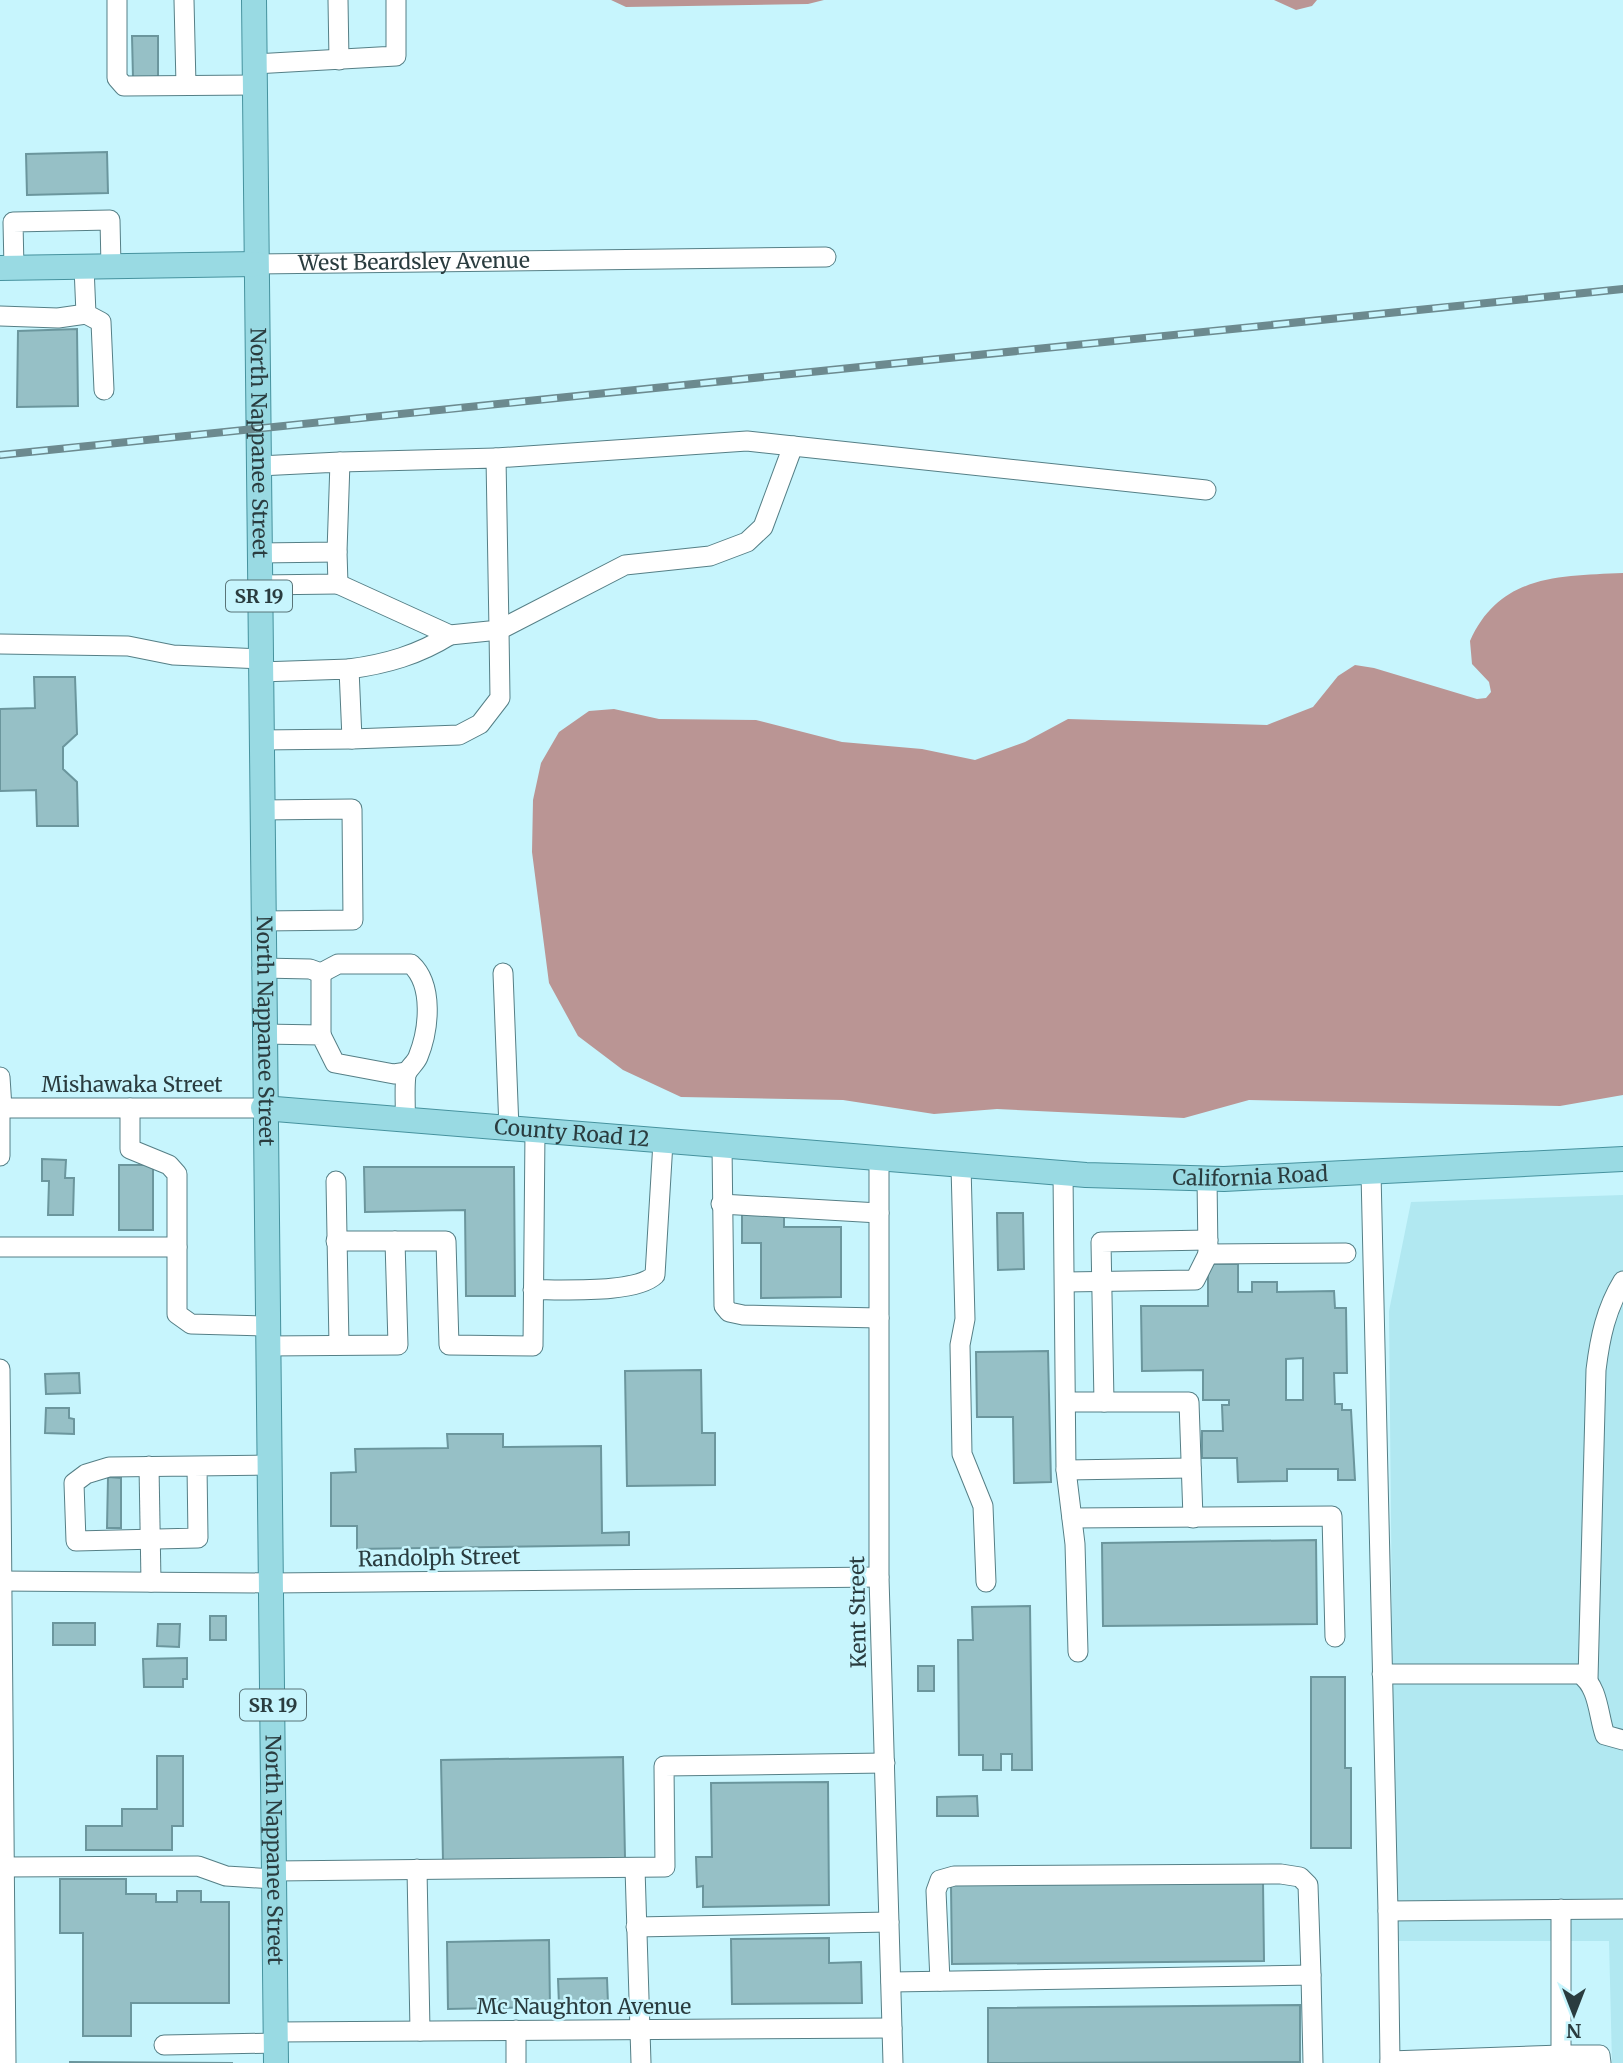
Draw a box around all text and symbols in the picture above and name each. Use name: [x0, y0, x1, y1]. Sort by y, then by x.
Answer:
street label: West Beardsley Avenue: [297, 247, 530, 276]
street label: North Nappanee Street: [244, 328, 274, 558]
road number: SR 19: [226, 580, 292, 611]
street label: North Nappanee Street: [251, 916, 280, 1146]
street label: Mishawaka Street: [41, 1071, 223, 1098]
street label: County Road 12: [493, 1113, 651, 1152]
street label: California Road: [1172, 1160, 1329, 1192]
street label: Randolph Street: [358, 1543, 520, 1572]
street label: Kent Street: [843, 1556, 872, 1668]
road number: SR 19: [240, 1690, 306, 1721]
street label: North Nappanee Street: [259, 1735, 289, 1965]
north arrow: [1539, 1979, 1609, 2049]
street label: Mc Naughton Avenue: [477, 1993, 691, 2020]
text: N: [1566, 2019, 1582, 2043]

